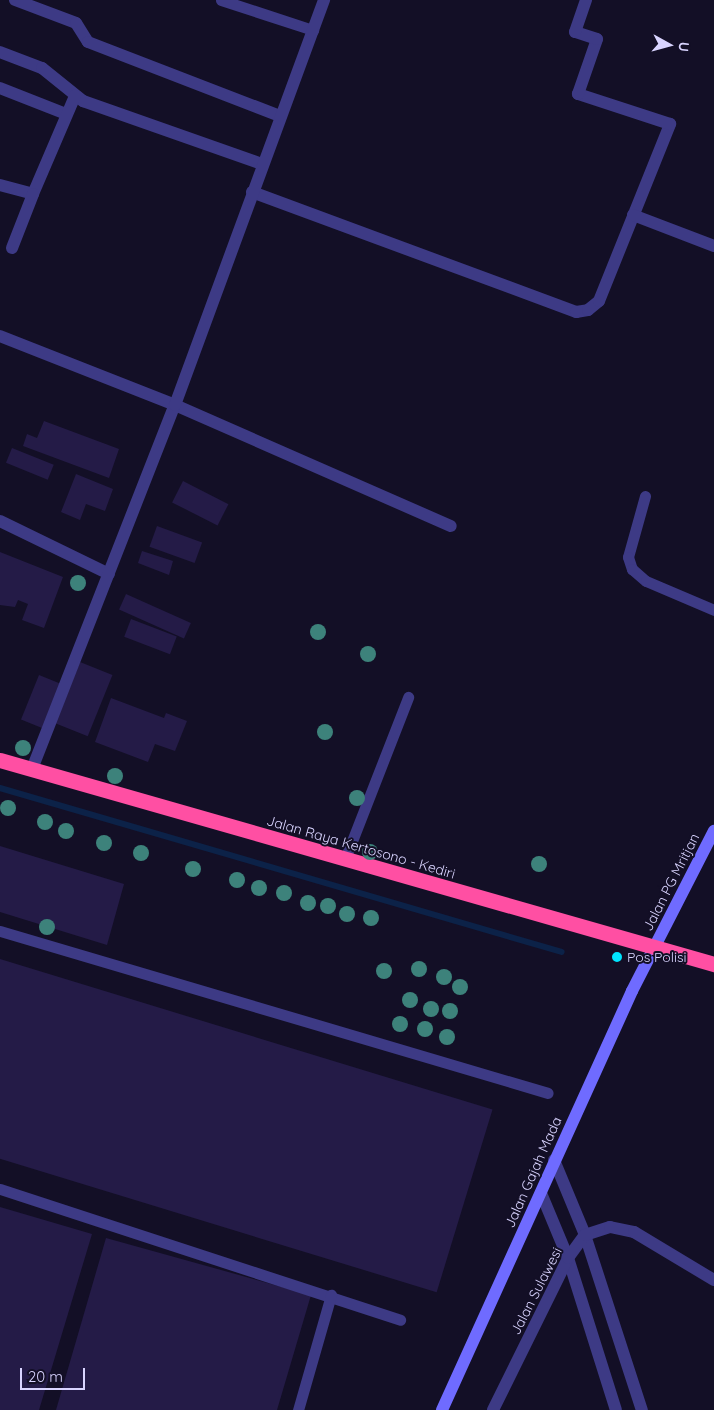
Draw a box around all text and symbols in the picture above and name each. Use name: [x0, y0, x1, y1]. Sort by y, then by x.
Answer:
north arrow: [644, 20, 694, 70]
text: U: [674, 41, 693, 53]
street label: Jalan Raya Kertosono - Kediri: [265, 812, 457, 882]
street label: Jalan PG Mritjan: [639, 830, 703, 934]
place label: Pos Polisi: [627, 949, 686, 965]
marker: Pos Polisi: [611, 951, 623, 963]
street label: Jalan Gajah Mada: [501, 1114, 565, 1230]
street label: Jalan Sulawesi: [507, 1245, 565, 1337]
scale bar: [22, 1358, 88, 1390]
text: 20 m: [28, 1367, 63, 1386]

